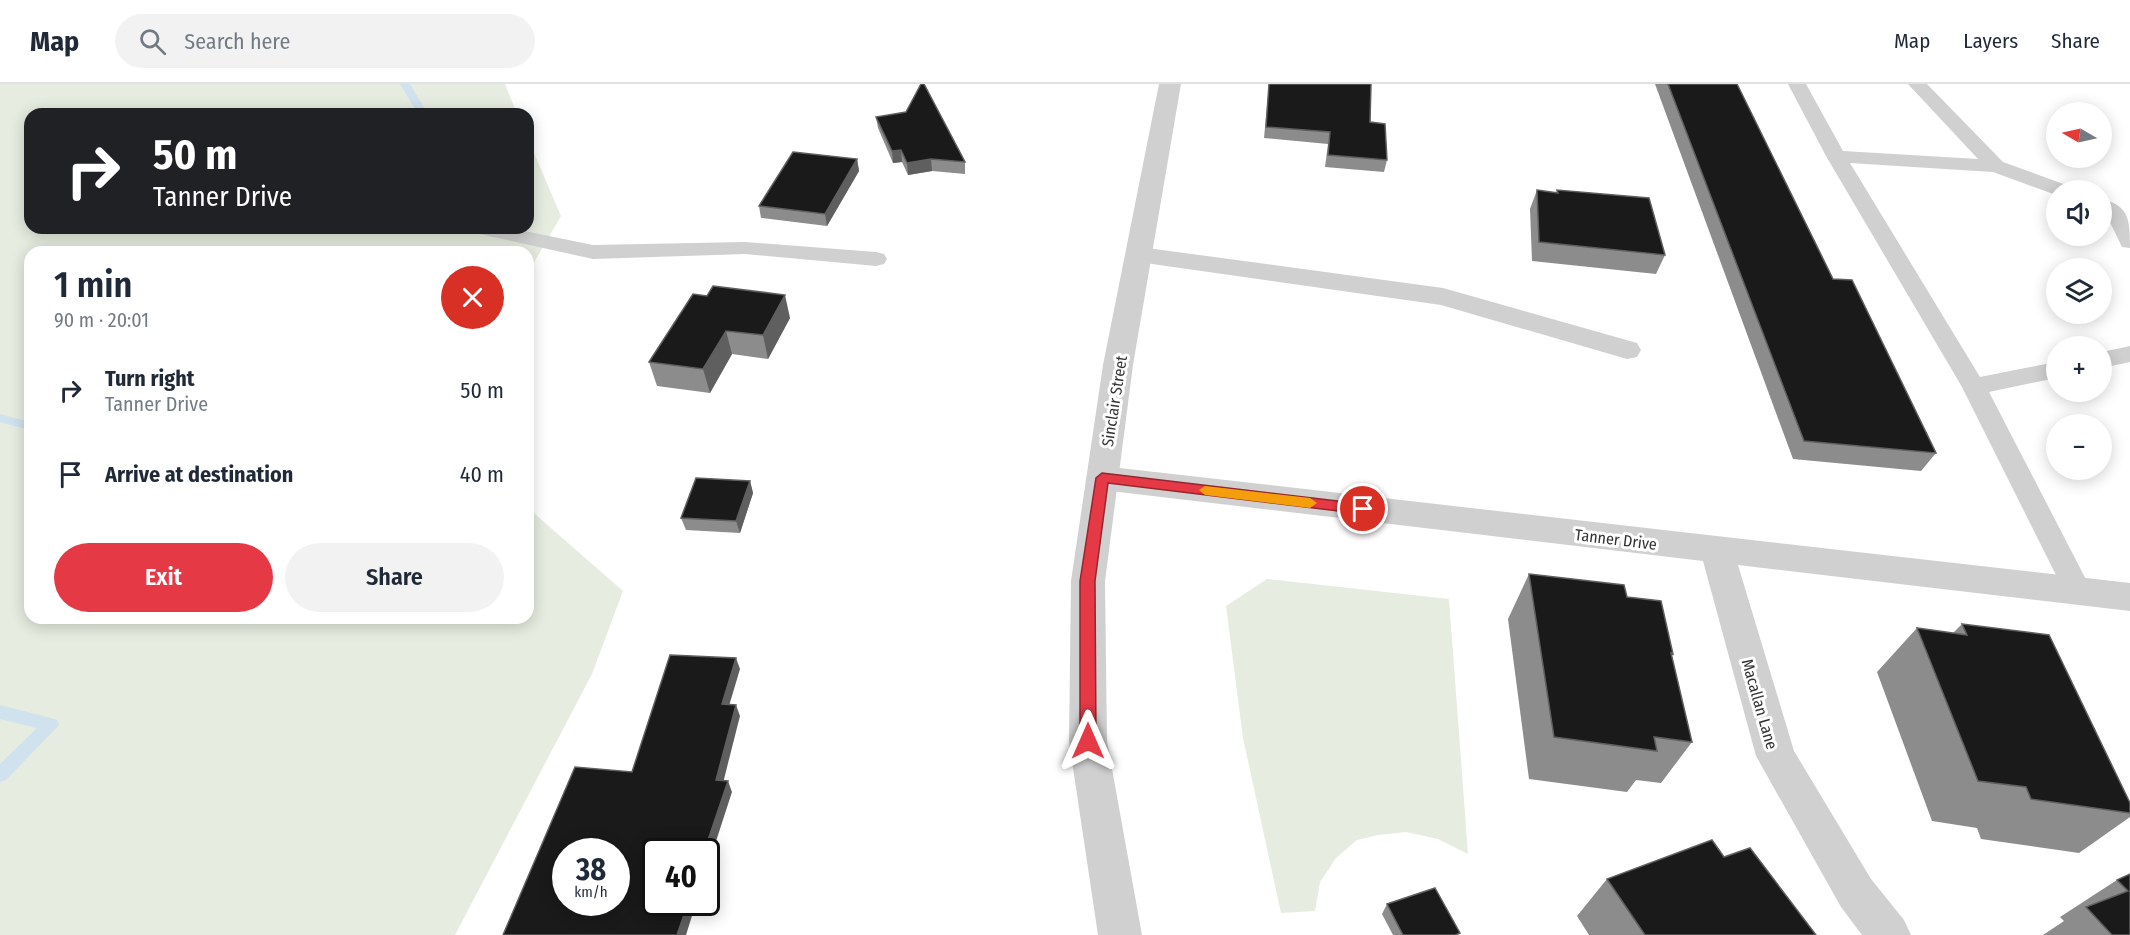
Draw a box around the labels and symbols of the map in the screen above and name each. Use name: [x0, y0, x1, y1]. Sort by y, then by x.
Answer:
north arrow: [2046, 102, 2112, 168]
street label: Sinclair Street: [1098, 353, 1131, 448]
pin: [1337, 483, 1388, 534]
street label: Tanner Drive: [1574, 525, 1658, 554]
street label: Macallan Lane: [1738, 657, 1782, 752]
position arrow: [1056, 709, 1120, 773]
speed limit sign: 40: [642, 838, 720, 916]

